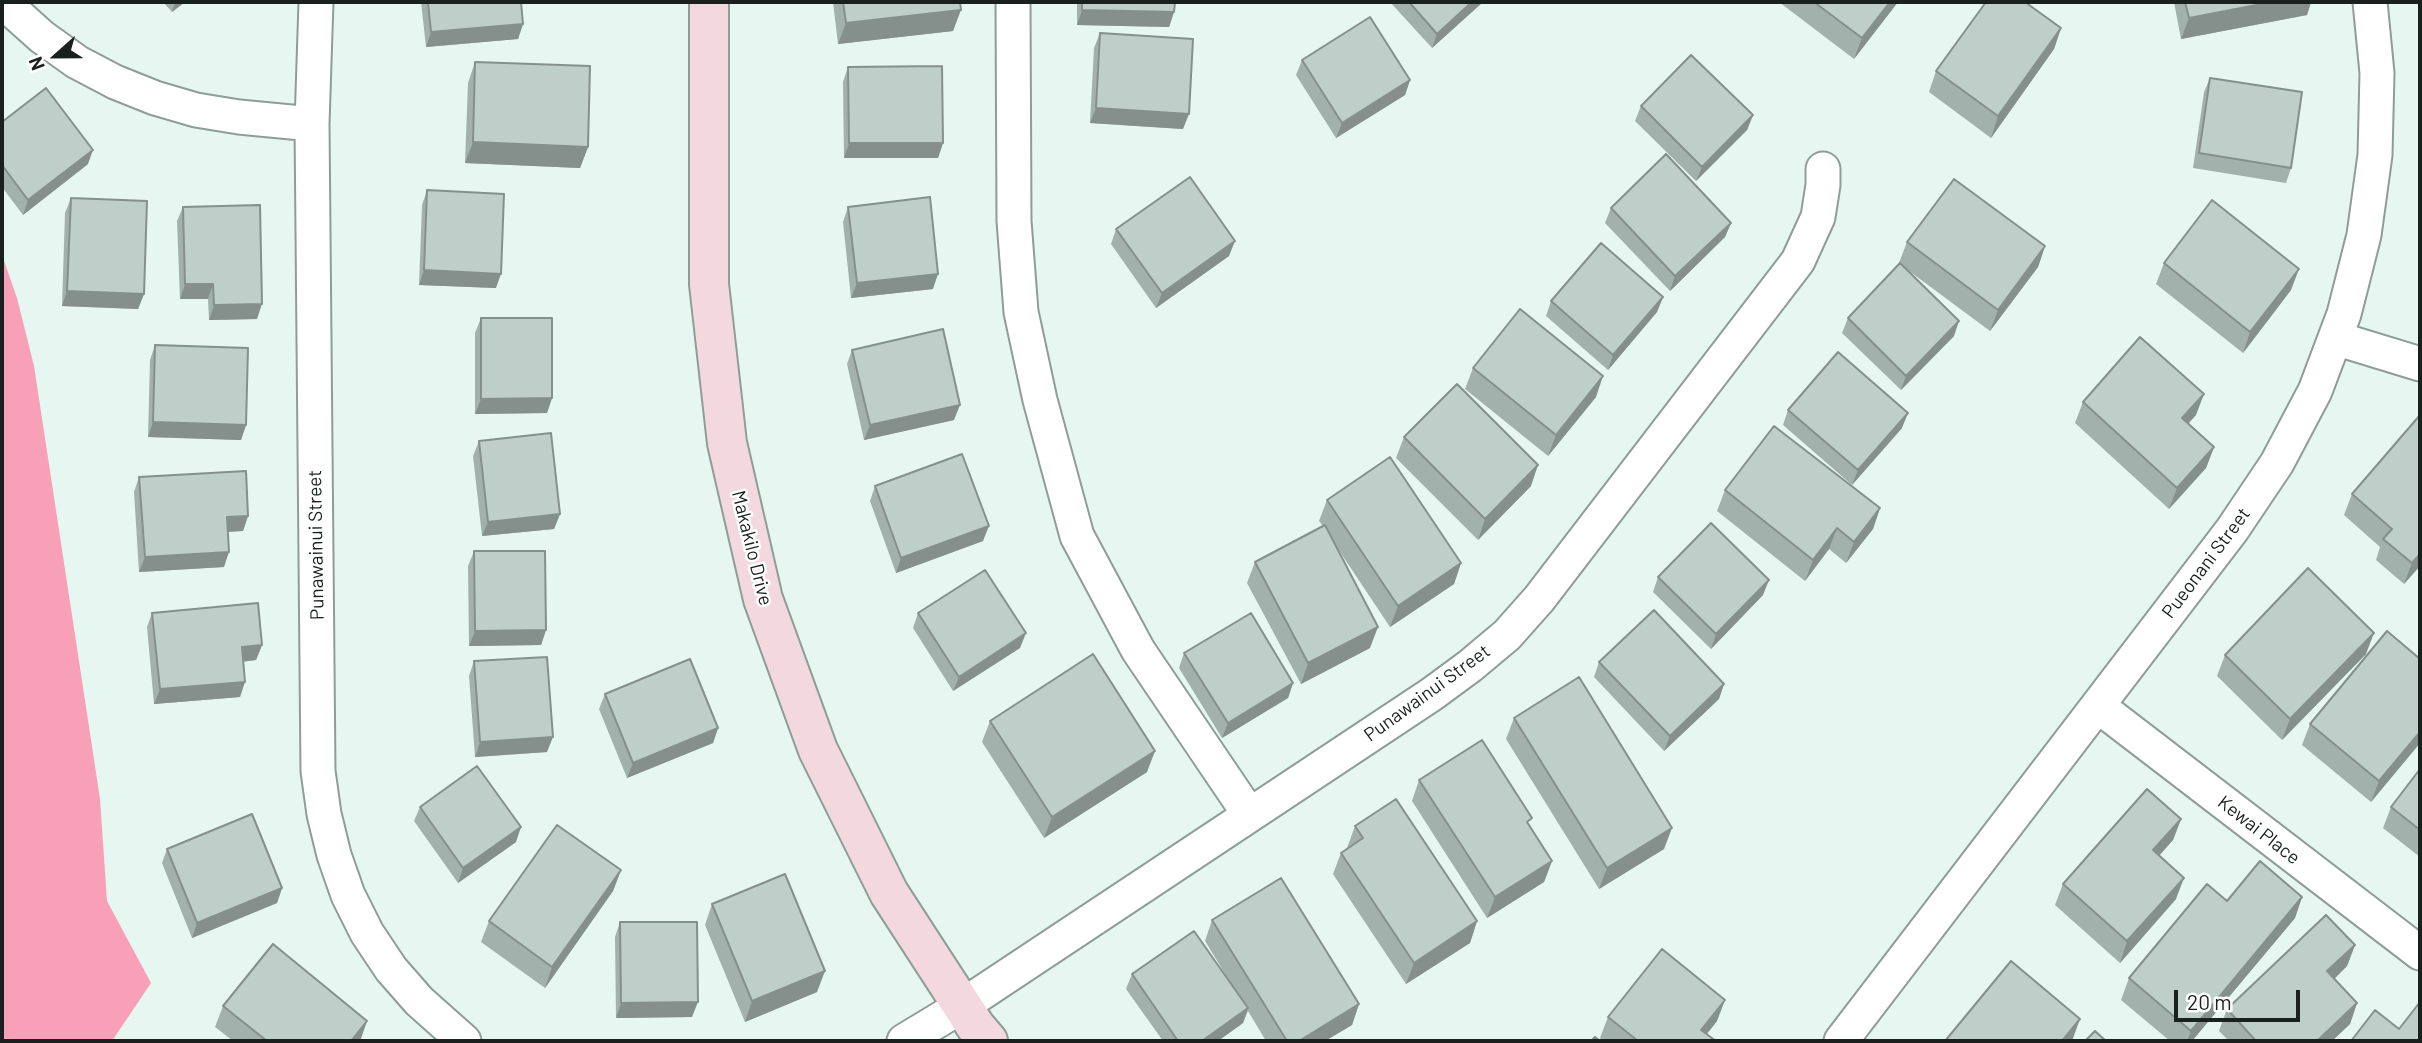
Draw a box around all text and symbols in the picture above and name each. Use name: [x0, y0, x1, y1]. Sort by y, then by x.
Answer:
north arrow: [21, 21, 91, 91]
text: N: [23, 54, 49, 74]
street label: Punawainui Street: [303, 470, 329, 620]
street label: Makakilo Drive: [727, 488, 777, 608]
street label: Pueonani Street: [2157, 503, 2255, 623]
street label: Punawainui Street: [1360, 640, 1494, 746]
street label: Kewai Place: [2213, 791, 2305, 869]
scale bar: [2177, 976, 2303, 1020]
text: 20 m: [2187, 989, 2232, 1014]

